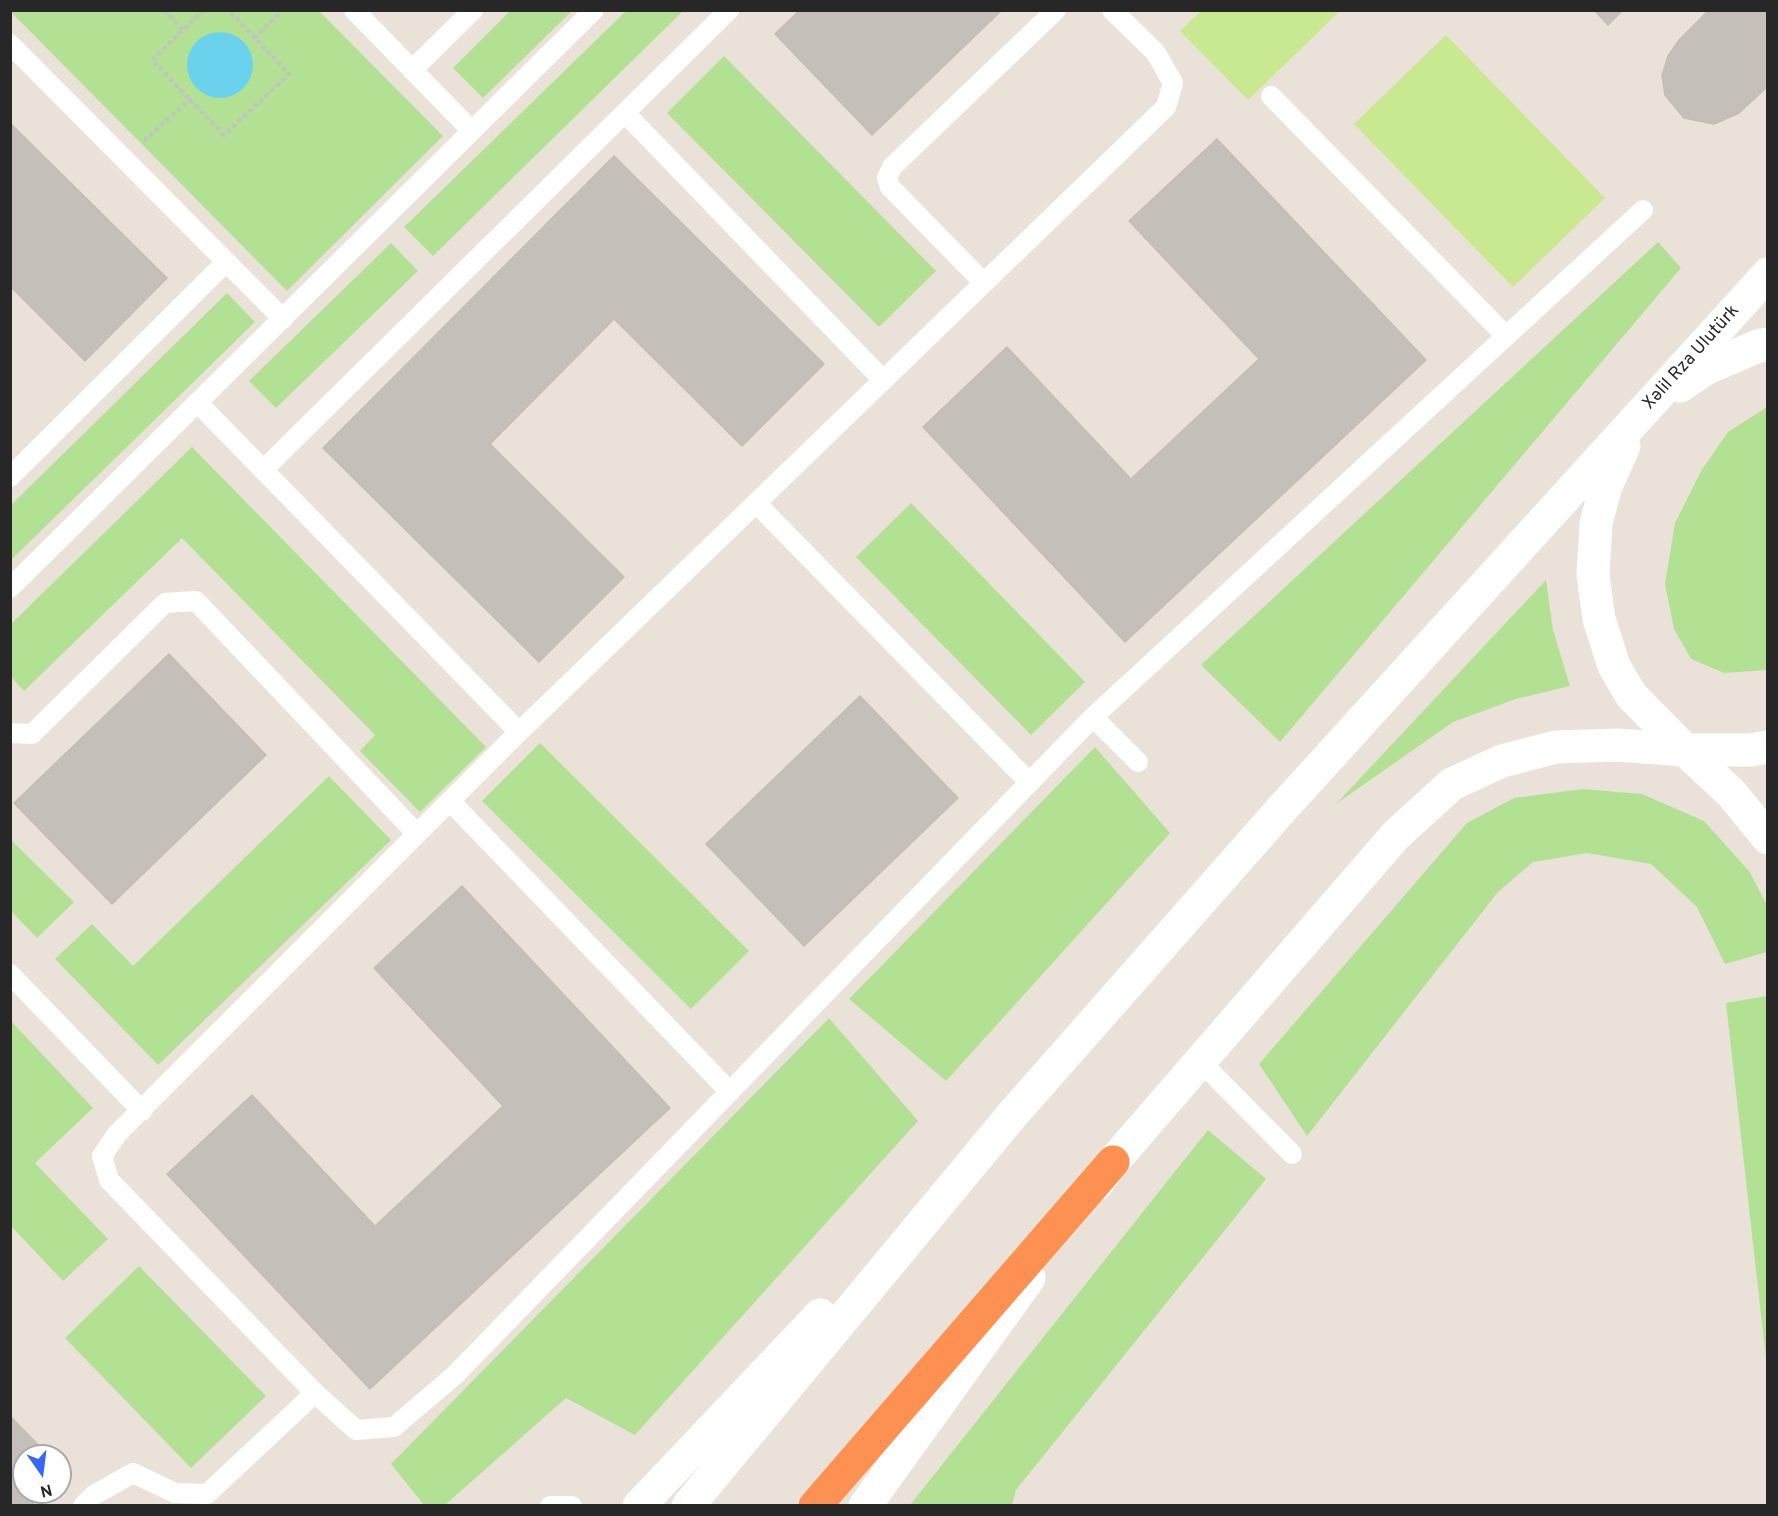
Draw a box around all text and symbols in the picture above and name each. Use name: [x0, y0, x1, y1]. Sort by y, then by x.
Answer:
street label: Xəlil Rza Ulutürk: [1639, 301, 1745, 415]
north arrow: [12, 1444, 72, 1504]
text: N: [38, 1478, 54, 1501]

